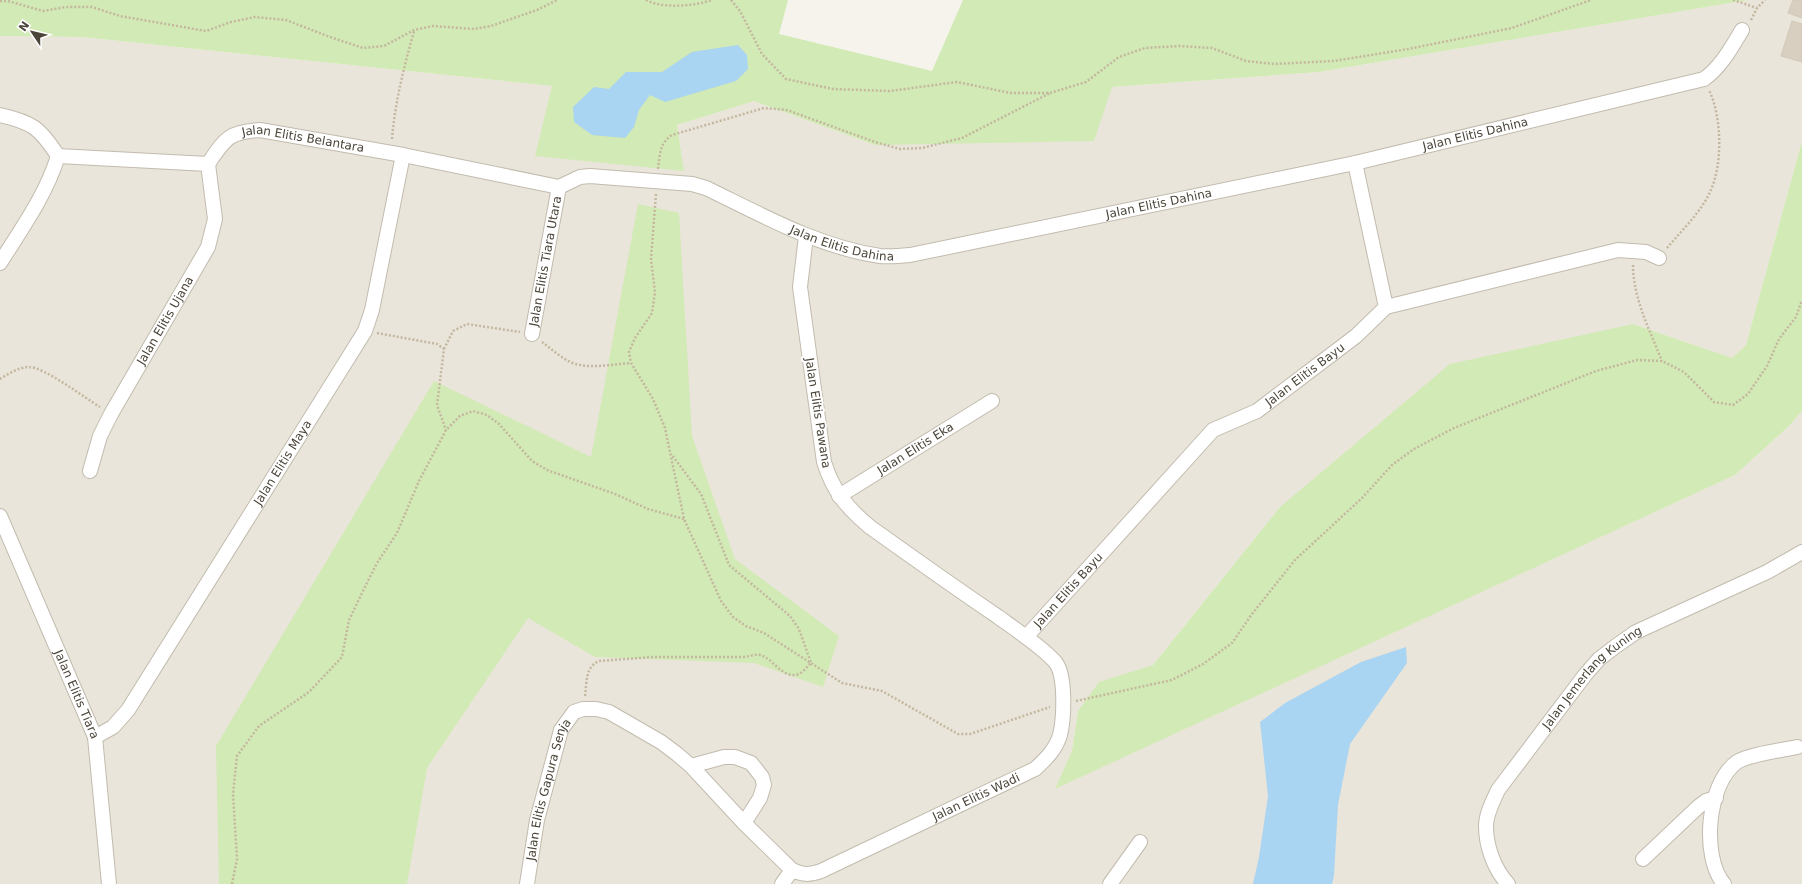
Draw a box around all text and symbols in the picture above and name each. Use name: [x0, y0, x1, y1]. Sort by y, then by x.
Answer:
north arrow: [12, 12, 52, 52]
text: N: [16, 19, 32, 34]
street label: Jalan Elitis Dahina: [1420, 115, 1529, 154]
street label: Jalan Elitis Belantara: [239, 123, 365, 155]
street label: Jalan Elitis Dahina: [1104, 186, 1213, 222]
street label: Jalan Elitis Tiara Utara: [526, 195, 564, 329]
street label: Jalan Elitis Dahina: [787, 222, 894, 263]
street label: Jalan Elitis Ujana: [134, 274, 196, 368]
street label: Jalan Elitis Bayu: [1262, 340, 1347, 410]
street label: Jalan Elitis Pawana: [802, 356, 834, 469]
street label: Jalan Elitis Maya: [250, 418, 315, 509]
street label: Jalan Elitis Eka: [874, 420, 956, 478]
street label: Jalan Elitis Bayu: [1030, 550, 1106, 631]
street label: Jalan Jemerlang Kuning: [1539, 623, 1644, 733]
street label: Jalan Elitis Tiara: [51, 647, 102, 741]
street label: Jalan Elitis Gapura Senja: [524, 716, 574, 863]
street label: Jalan Elitis Wadi: [929, 770, 1022, 824]

